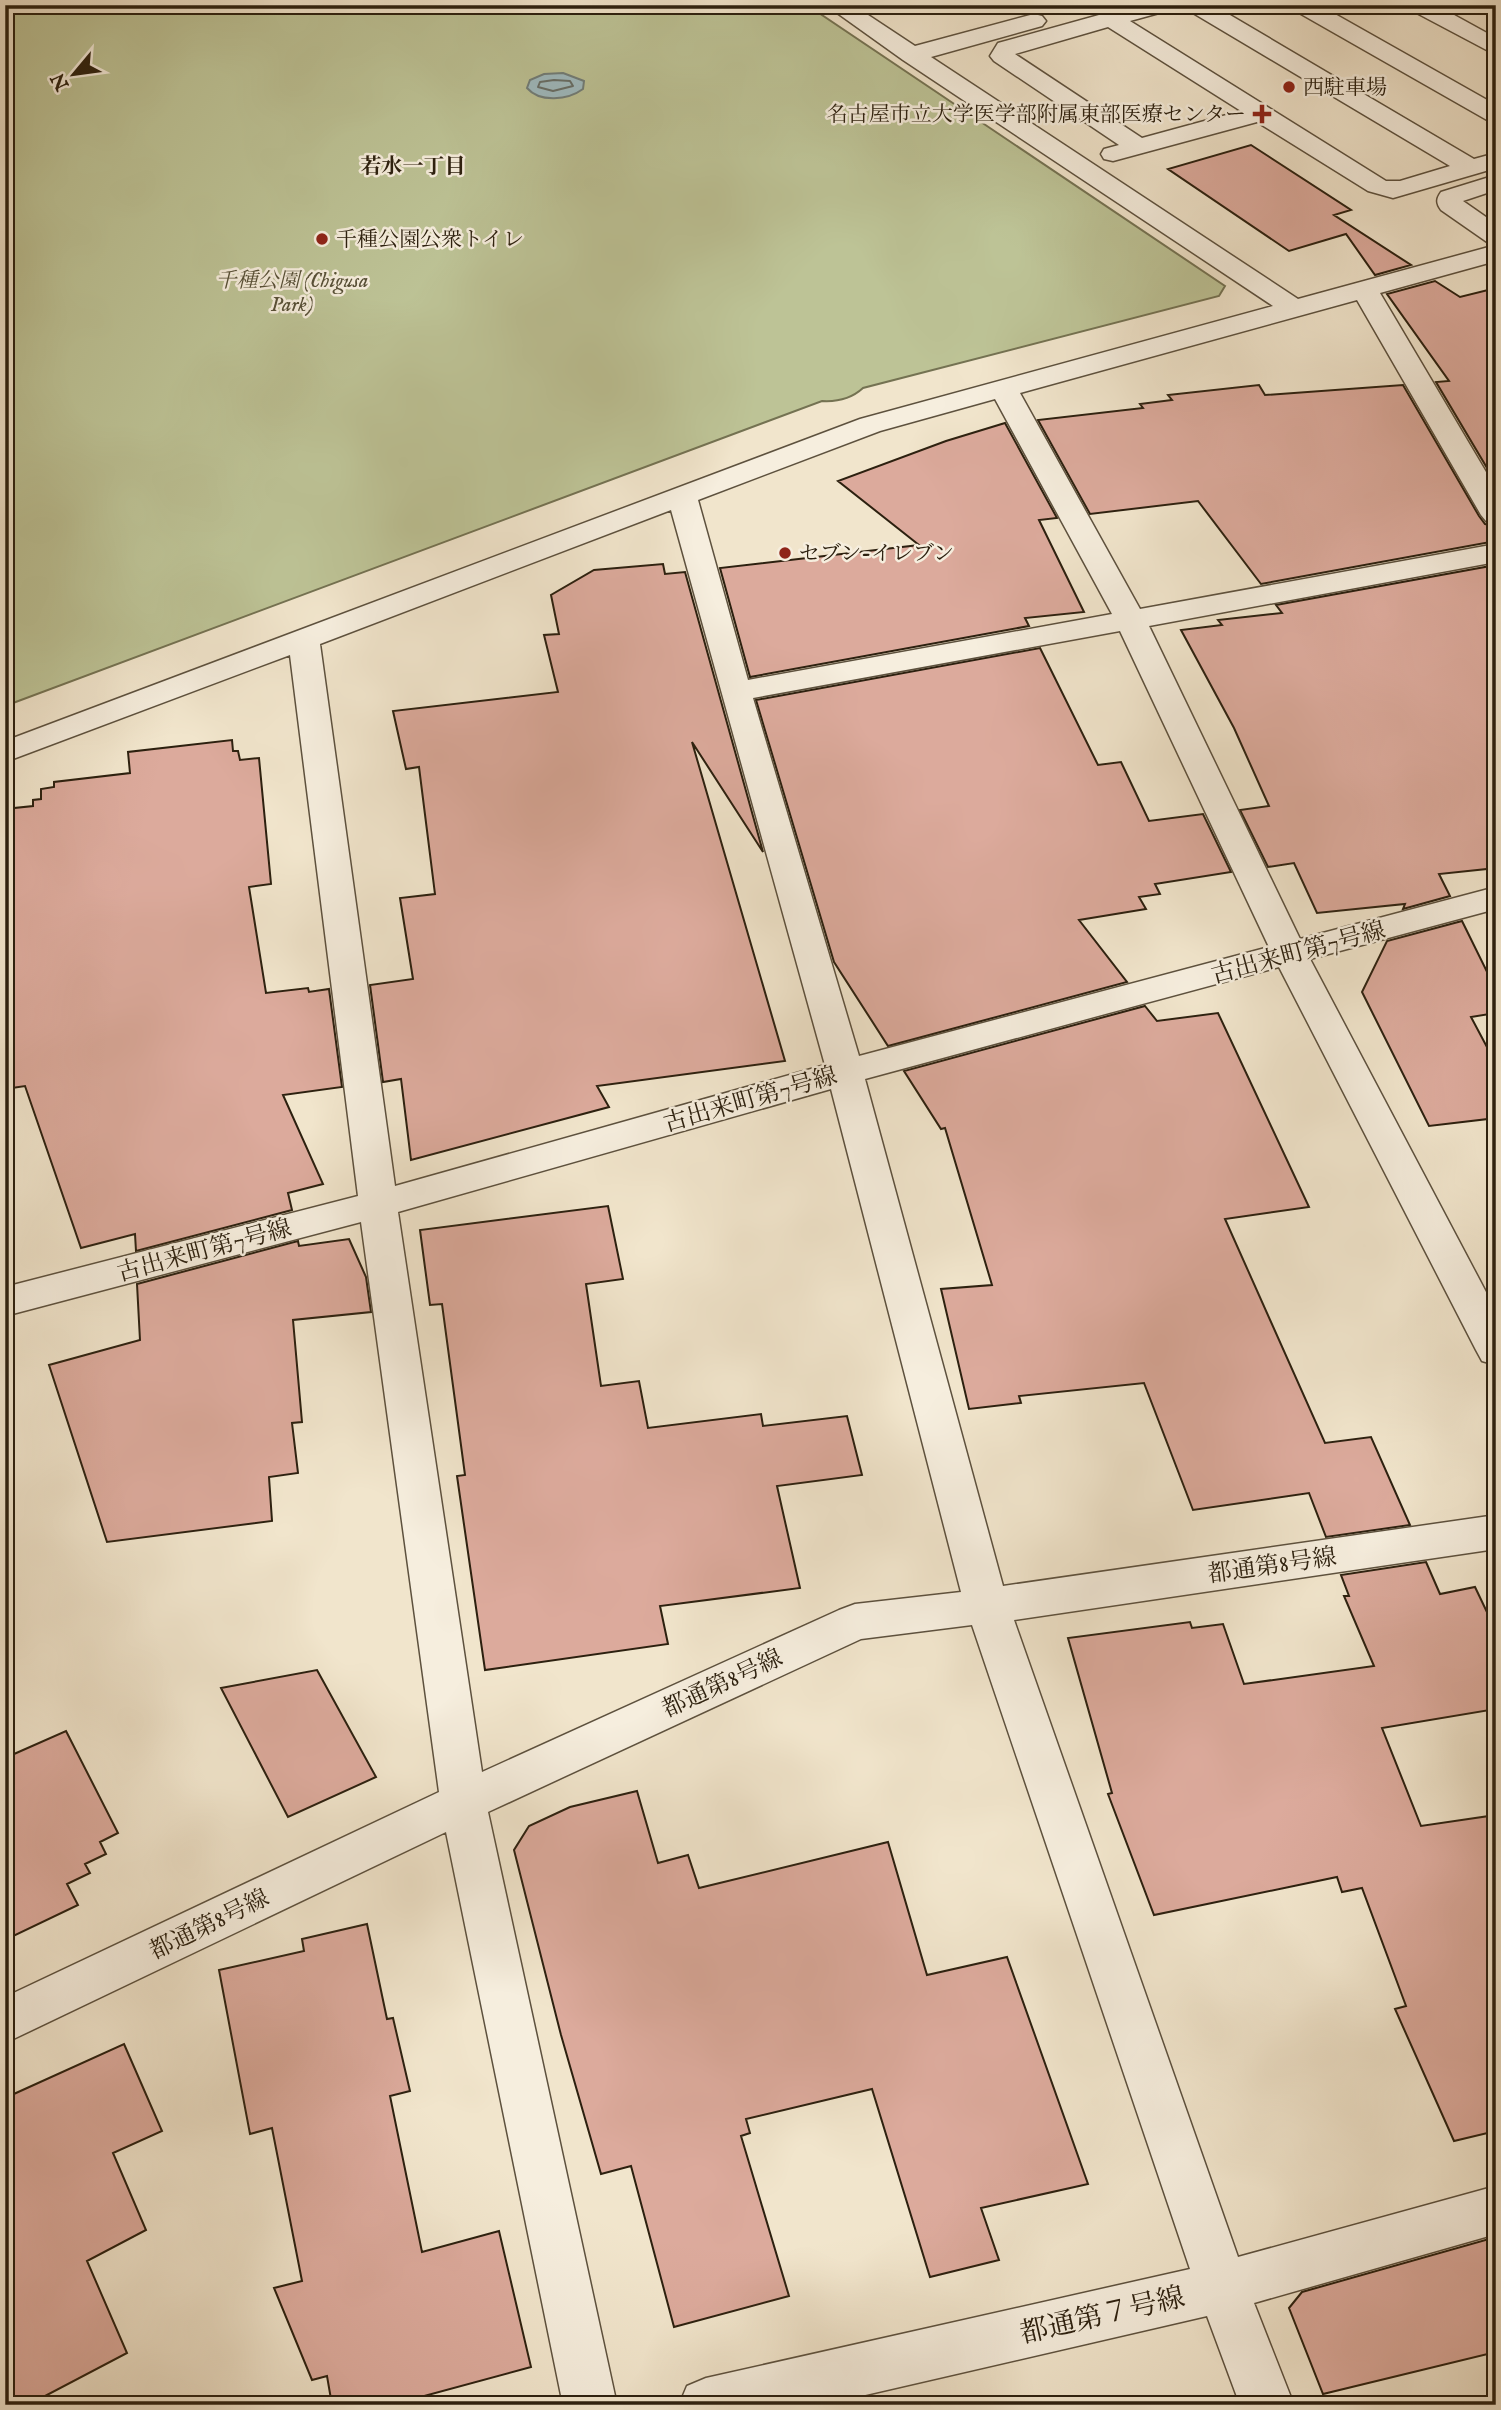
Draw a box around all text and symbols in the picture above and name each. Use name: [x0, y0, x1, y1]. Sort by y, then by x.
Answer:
north arrow: [38, 38, 108, 108]
text: N: [46, 68, 76, 95]
place label: 西駐車場: [1303, 75, 1387, 102]
marker: 西駐車場: [1281, 79, 1297, 95]
place label: 名古屋市立大学医学部附属東部医療センター: [827, 102, 1246, 129]
marker: 名古屋市立大学医学部附属東部医療センター: [1252, 104, 1272, 124]
district label: 若水一丁目: [361, 154, 466, 181]
place label: 千種公園公衆トイレ: [336, 227, 524, 254]
marker: 千種公園公衆トイレ: [314, 231, 330, 247]
park label: 千種公園 (Chigusa Park): [216, 268, 368, 319]
place label: セブン-イレブン: [799, 541, 954, 568]
marker: セブン-イレブン: [777, 545, 793, 561]
street label: 古出来町第7号線: [1208, 915, 1389, 992]
street label: 古出来町第7号線: [660, 1061, 841, 1140]
street label: 古出来町第7号線: [114, 1213, 295, 1290]
street label: 都通第8号線: [1206, 1542, 1338, 1591]
street label: 都通第8号線: [657, 1643, 788, 1726]
street label: 都通第8号線: [145, 1883, 275, 1968]
street label: 都通第７号線: [1017, 2280, 1188, 2352]

